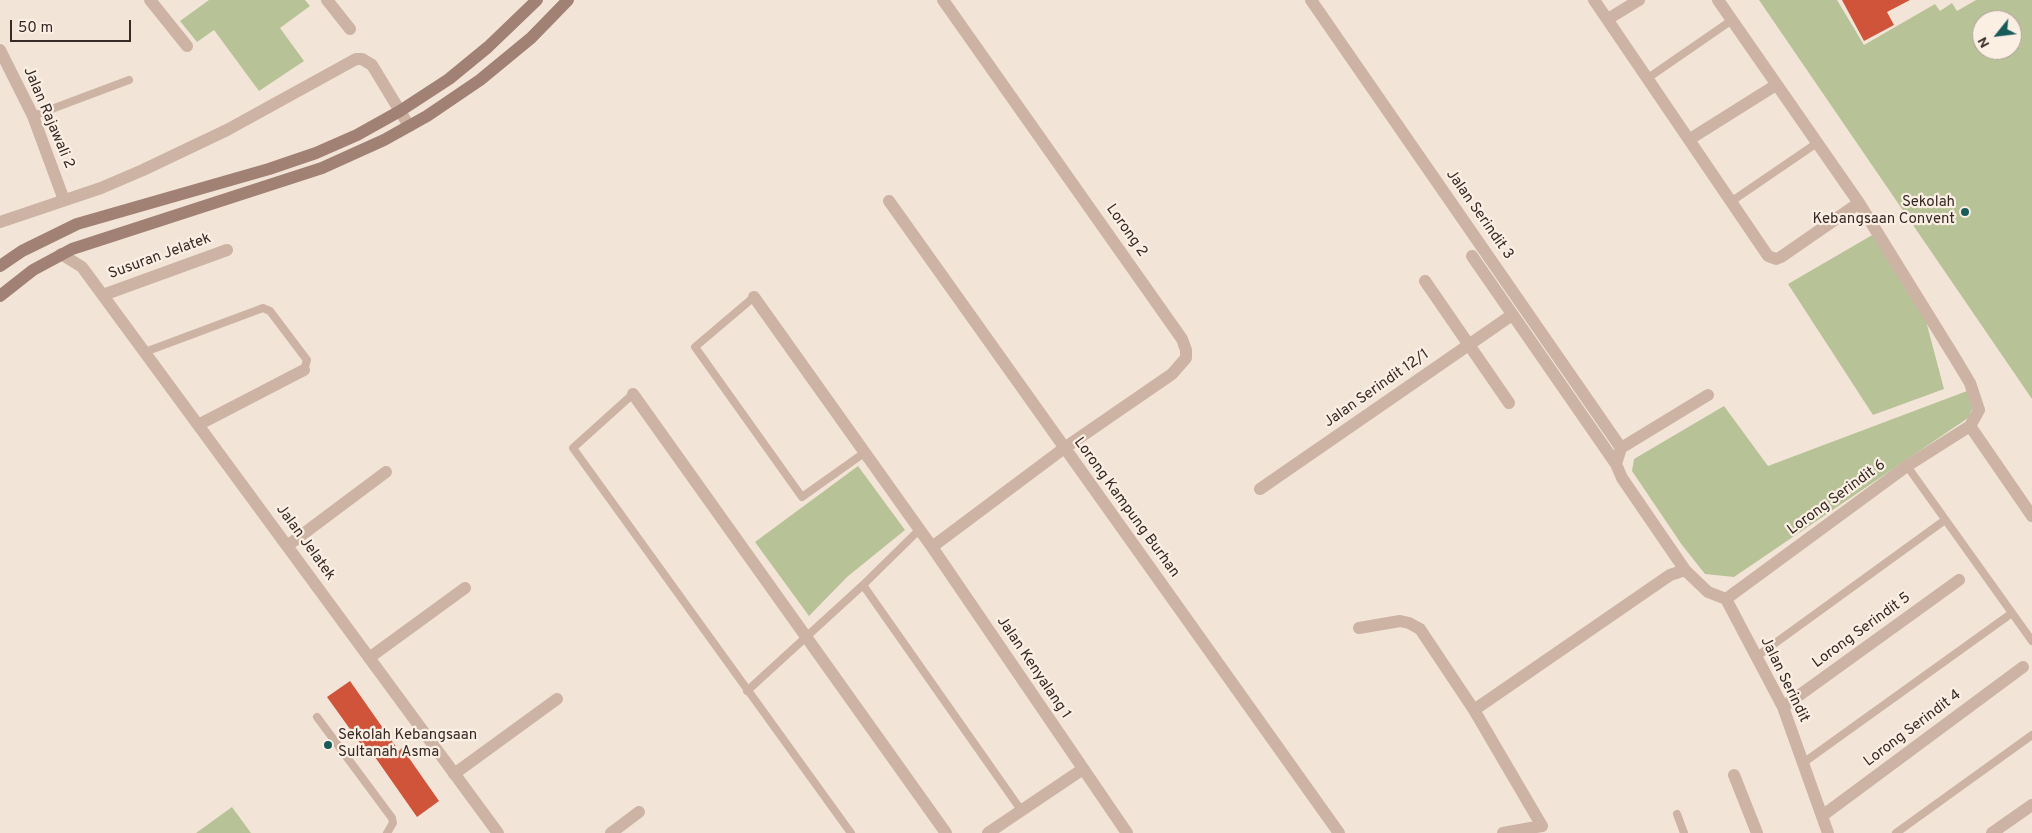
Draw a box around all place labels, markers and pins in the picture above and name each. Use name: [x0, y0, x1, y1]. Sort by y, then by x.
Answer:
place label: Sekolah Kebangsaan Convent: [1812, 194, 1955, 229]
marker: Sekolah Kebangsaan Convent: [1959, 206, 1971, 218]
place label: Sekolah Kebangsaan Sultanah Asma: [338, 727, 477, 762]
marker: Sekolah Kebangsaan Sultanah Asma: [322, 739, 334, 751]

